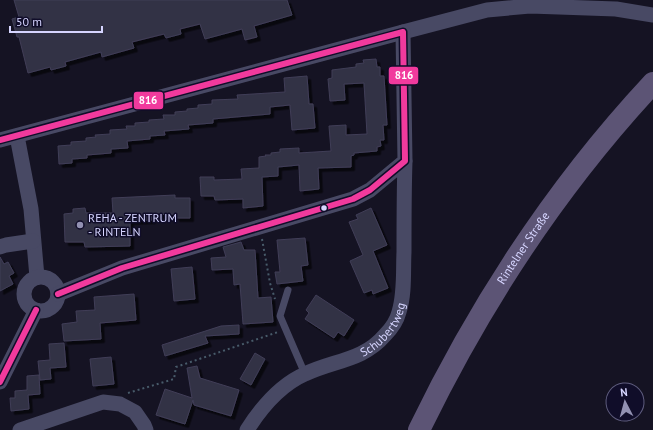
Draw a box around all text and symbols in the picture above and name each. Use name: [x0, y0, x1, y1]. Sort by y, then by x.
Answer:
scale bar: [10, 8, 102, 34]
text: 50 m: [16, 14, 42, 29]
line badge: 816: [388, 66, 419, 85]
text: 816: [395, 68, 413, 82]
line badge: 816: [133, 91, 164, 110]
text: 816: [139, 93, 157, 107]
unlabelled marker: [319, 203, 329, 213]
street label: Rintelner Straße: [493, 208, 553, 287]
place label: REHA - ZENTRUM - RINTELN: [88, 210, 177, 239]
marker: REHA - ZENTRUM - RINTELN: [75, 220, 85, 230]
street label: Schubertweg: [357, 301, 408, 360]
north arrow: [605, 382, 645, 422]
text: N: [620, 385, 628, 399]

